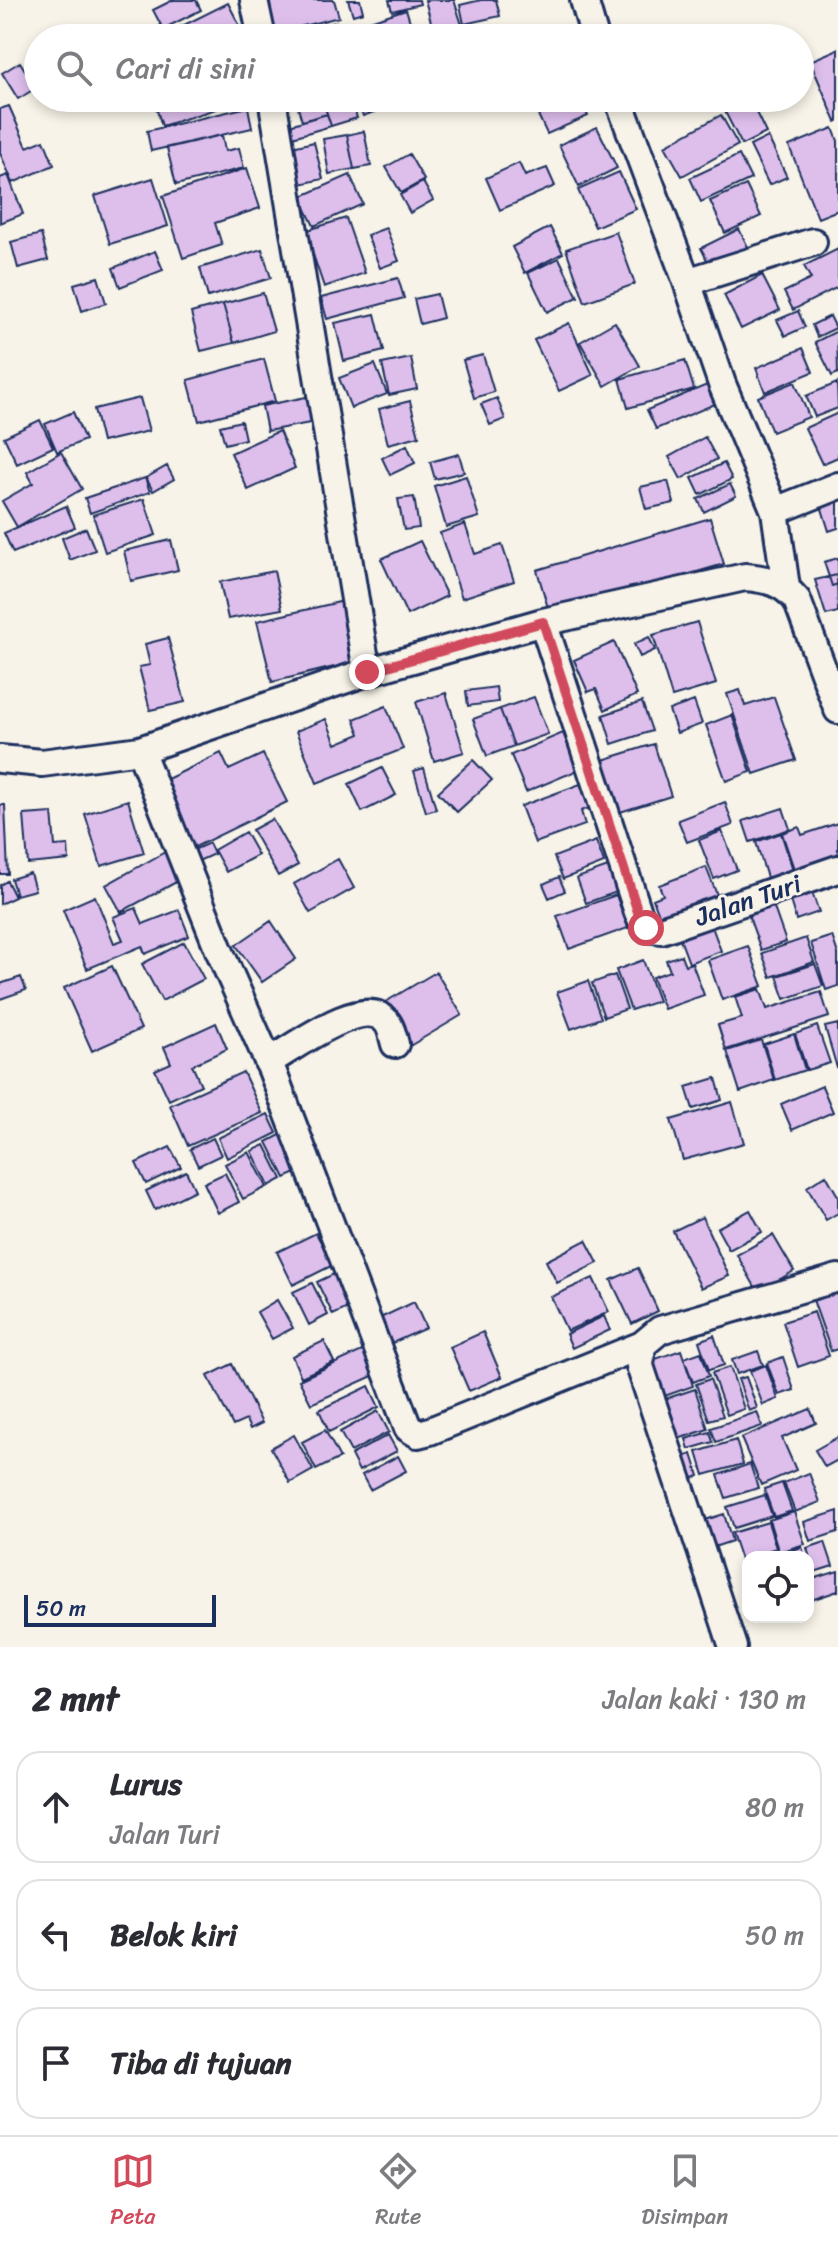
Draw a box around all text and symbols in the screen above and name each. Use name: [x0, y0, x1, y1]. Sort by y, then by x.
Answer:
search box: [24, 24, 814, 112]
text: Cari di sini: [116, 41, 255, 95]
icon: search: [52, 46, 96, 90]
route end: [349, 654, 385, 690]
street label: Jalan Turi: [688, 860, 808, 940]
route start: [628, 910, 664, 946]
map controls: [742, 1551, 814, 1623]
button: locate: [742, 1551, 814, 1623]
text: 50 m: [36, 1589, 86, 1628]
scale bar: [24, 1591, 216, 1627]
text: 2 mnt: [32, 1669, 119, 1729]
text: Jalan kaki · 130 m: [603, 1676, 806, 1722]
text: Lurus: [110, 1757, 182, 1811]
text: 80 m: [745, 1784, 804, 1830]
icon: ahead: [34, 1785, 78, 1829]
text: Jalan Turi: [110, 1811, 220, 1857]
text: Belok kiri: [110, 1908, 237, 1962]
text: 50 m: [745, 1912, 804, 1958]
icon: left: [34, 1913, 78, 1957]
text: Tiba di tujuan: [110, 2036, 291, 2090]
icon: arrive: [34, 2041, 78, 2085]
tab: Peta: [110, 2149, 155, 2236]
tab: Rute: [375, 2149, 421, 2236]
tab: Disimpan: [641, 2149, 728, 2236]

